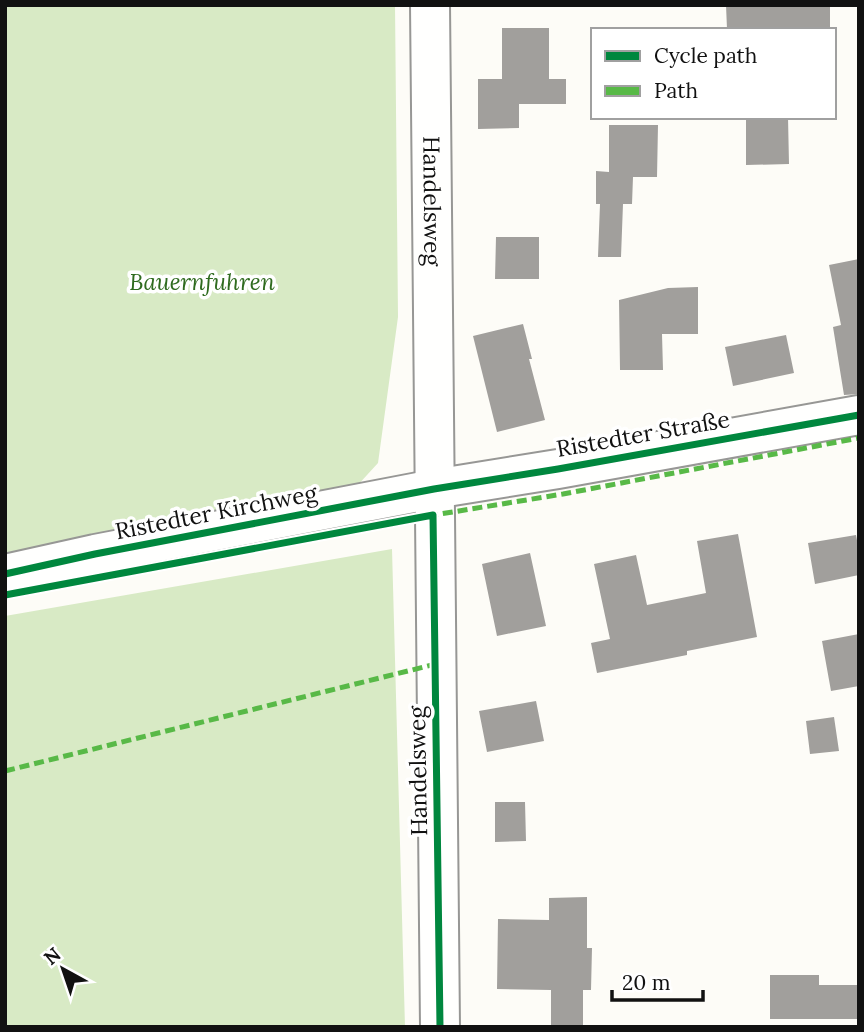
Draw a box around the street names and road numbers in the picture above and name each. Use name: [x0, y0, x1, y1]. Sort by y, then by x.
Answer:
street label: Handelsweg: [417, 136, 448, 267]
street label: Ristedter Straße: [554, 404, 732, 463]
street label: Ristedter Kirchweg: [113, 477, 321, 545]
street label: Handelsweg: [402, 704, 433, 836]

